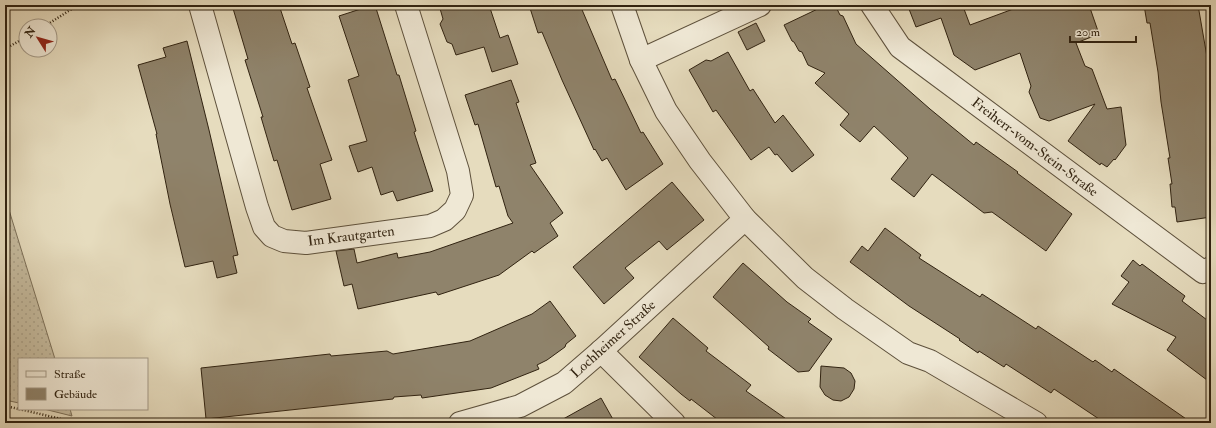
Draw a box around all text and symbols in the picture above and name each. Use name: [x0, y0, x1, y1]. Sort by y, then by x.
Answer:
north arrow: [18, 18, 58, 58]
scale bar: [1070, 18, 1136, 44]
text: N: [22, 24, 39, 41]
text: 20 m: [1076, 25, 1101, 40]
street label: Freiherr-vom-Stein-Straße: [968, 94, 1102, 200]
street label: Im Krautgarten: [307, 222, 395, 250]
street label: Lochheimer Straße: [567, 296, 659, 382]
legend: [18, 358, 148, 410]
text: Straße: [54, 367, 85, 382]
text: Gebäude: [54, 387, 97, 402]

